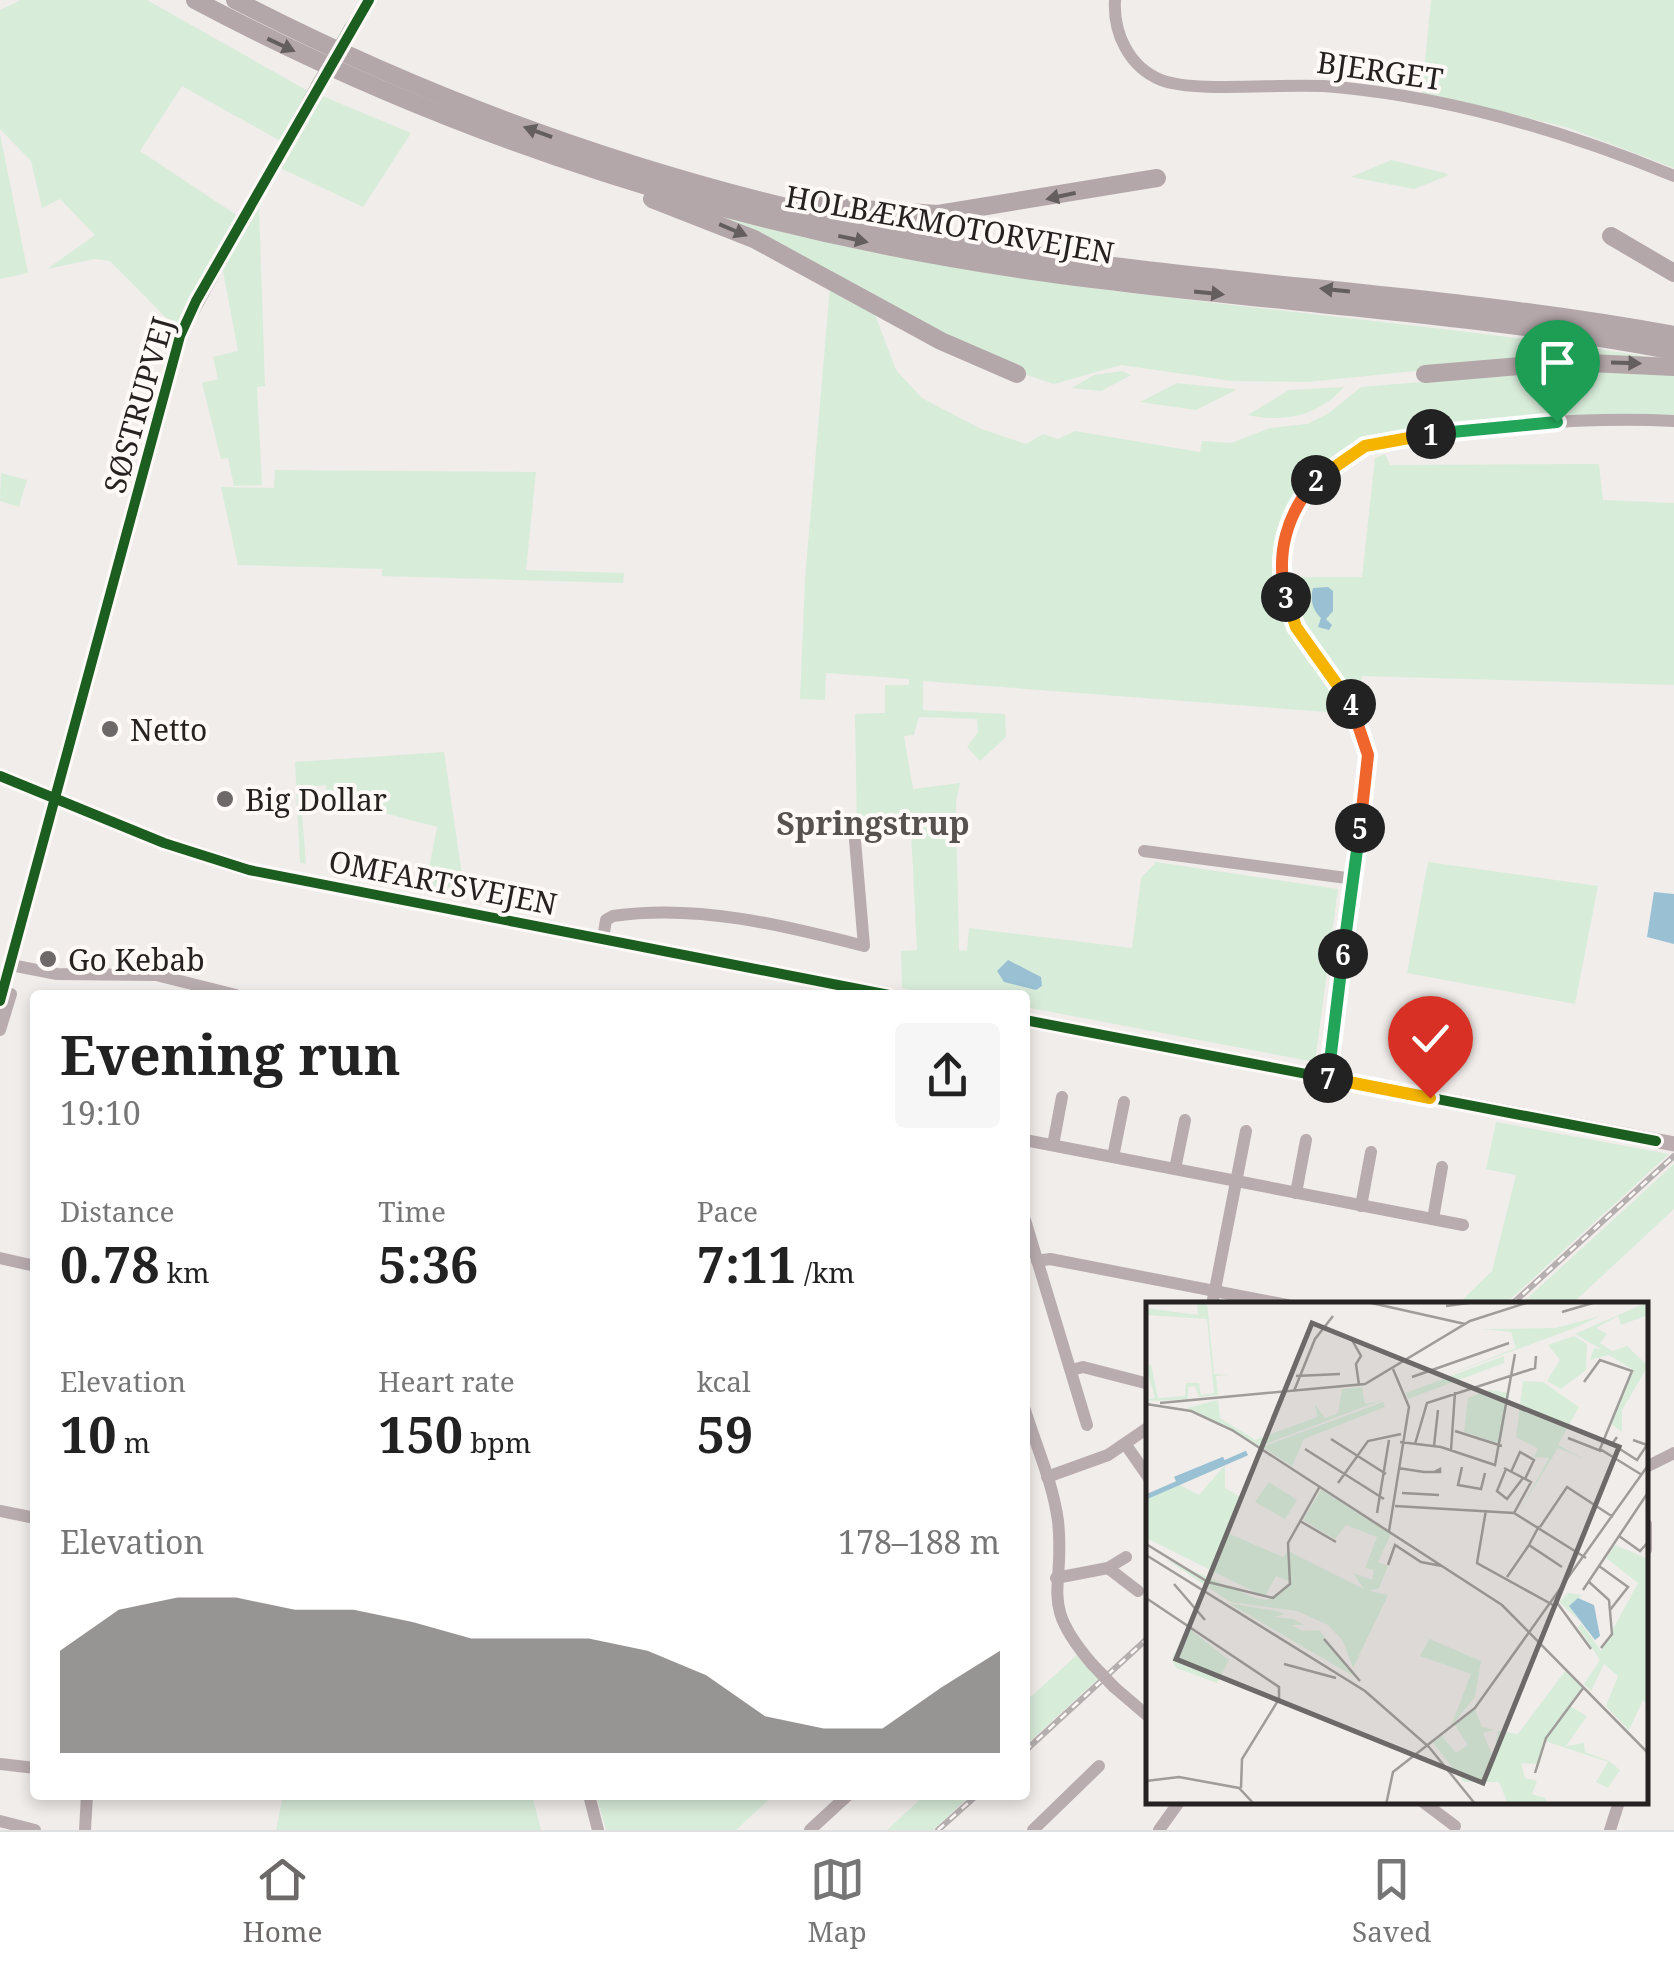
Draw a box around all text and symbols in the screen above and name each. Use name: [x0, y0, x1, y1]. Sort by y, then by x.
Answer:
one-way arrow: [267, 36, 296, 53]
street label: BJERGET: [1314, 41, 1446, 99]
one-way arrow: [522, 124, 552, 139]
street label: HOLBÆKMOTORVEJEN: [783, 175, 1118, 273]
one-way arrow: [1045, 188, 1076, 204]
one-way arrow: [719, 223, 749, 239]
one-way arrow: [838, 232, 869, 248]
one-way arrow: [1318, 282, 1350, 298]
one-way arrow: [1193, 285, 1225, 301]
street label: SØSTRUPVEJ: [93, 312, 183, 498]
pin: [1515, 320, 1600, 423]
icon: arrive: [1530, 335, 1585, 390]
one-way arrow: [1611, 356, 1643, 372]
pin: 1: [1406, 409, 1456, 459]
text: 1: [1423, 415, 1439, 453]
pin: 2: [1291, 455, 1341, 505]
text: 2: [1308, 461, 1324, 499]
pin: 3: [1261, 572, 1311, 622]
text: 3: [1278, 578, 1294, 616]
pin: 4: [1326, 679, 1376, 729]
text: 4: [1343, 685, 1359, 723]
place label: Netto: [130, 709, 207, 750]
marker: Netto: [99, 718, 121, 740]
place label: Big Dollar: [245, 779, 387, 820]
marker: Big Dollar: [214, 788, 236, 810]
district label: Springstrup: [776, 801, 970, 844]
pin: 5: [1335, 803, 1385, 853]
text: 5: [1352, 809, 1368, 847]
street label: OMFARTSVEJEN: [325, 840, 561, 924]
pin: 6: [1318, 929, 1368, 979]
text: 6: [1335, 935, 1351, 973]
place label: Go Kebab: [68, 939, 205, 980]
marker: Go Kebab: [37, 948, 59, 970]
pin: [1388, 996, 1473, 1099]
icon: check: [1403, 1011, 1458, 1066]
text: Evening run: [60, 1016, 401, 1091]
button: share: [895, 1023, 1000, 1128]
pin: 7: [1303, 1053, 1353, 1103]
text: 7: [1320, 1059, 1336, 1097]
text: 19:10: [60, 1091, 141, 1134]
text: Distance: [60, 1192, 174, 1230]
text: Time: [378, 1192, 446, 1230]
text: Pace: [697, 1192, 758, 1230]
text: 0.78: [60, 1230, 159, 1298]
text: 5:36: [378, 1230, 478, 1298]
text: 7:11: [697, 1230, 797, 1298]
text: km: [159, 1253, 210, 1291]
text: /km: [797, 1253, 855, 1291]
inset map: [1146, 1302, 1649, 1805]
text: Elevation: [60, 1362, 186, 1400]
text: Heart rate: [378, 1362, 515, 1400]
text: kcal: [697, 1362, 751, 1400]
text: 10: [60, 1400, 117, 1468]
text: 150: [378, 1400, 463, 1468]
text: 59: [697, 1400, 753, 1468]
text: m: [117, 1423, 150, 1461]
text: bpm: [463, 1423, 531, 1461]
text: Elevation: [60, 1520, 204, 1563]
text: 178–188 m: [838, 1520, 1000, 1563]
tab: Home: [243, 1852, 322, 1950]
tab: Map: [808, 1852, 867, 1950]
tab: Saved: [1352, 1852, 1431, 1950]

